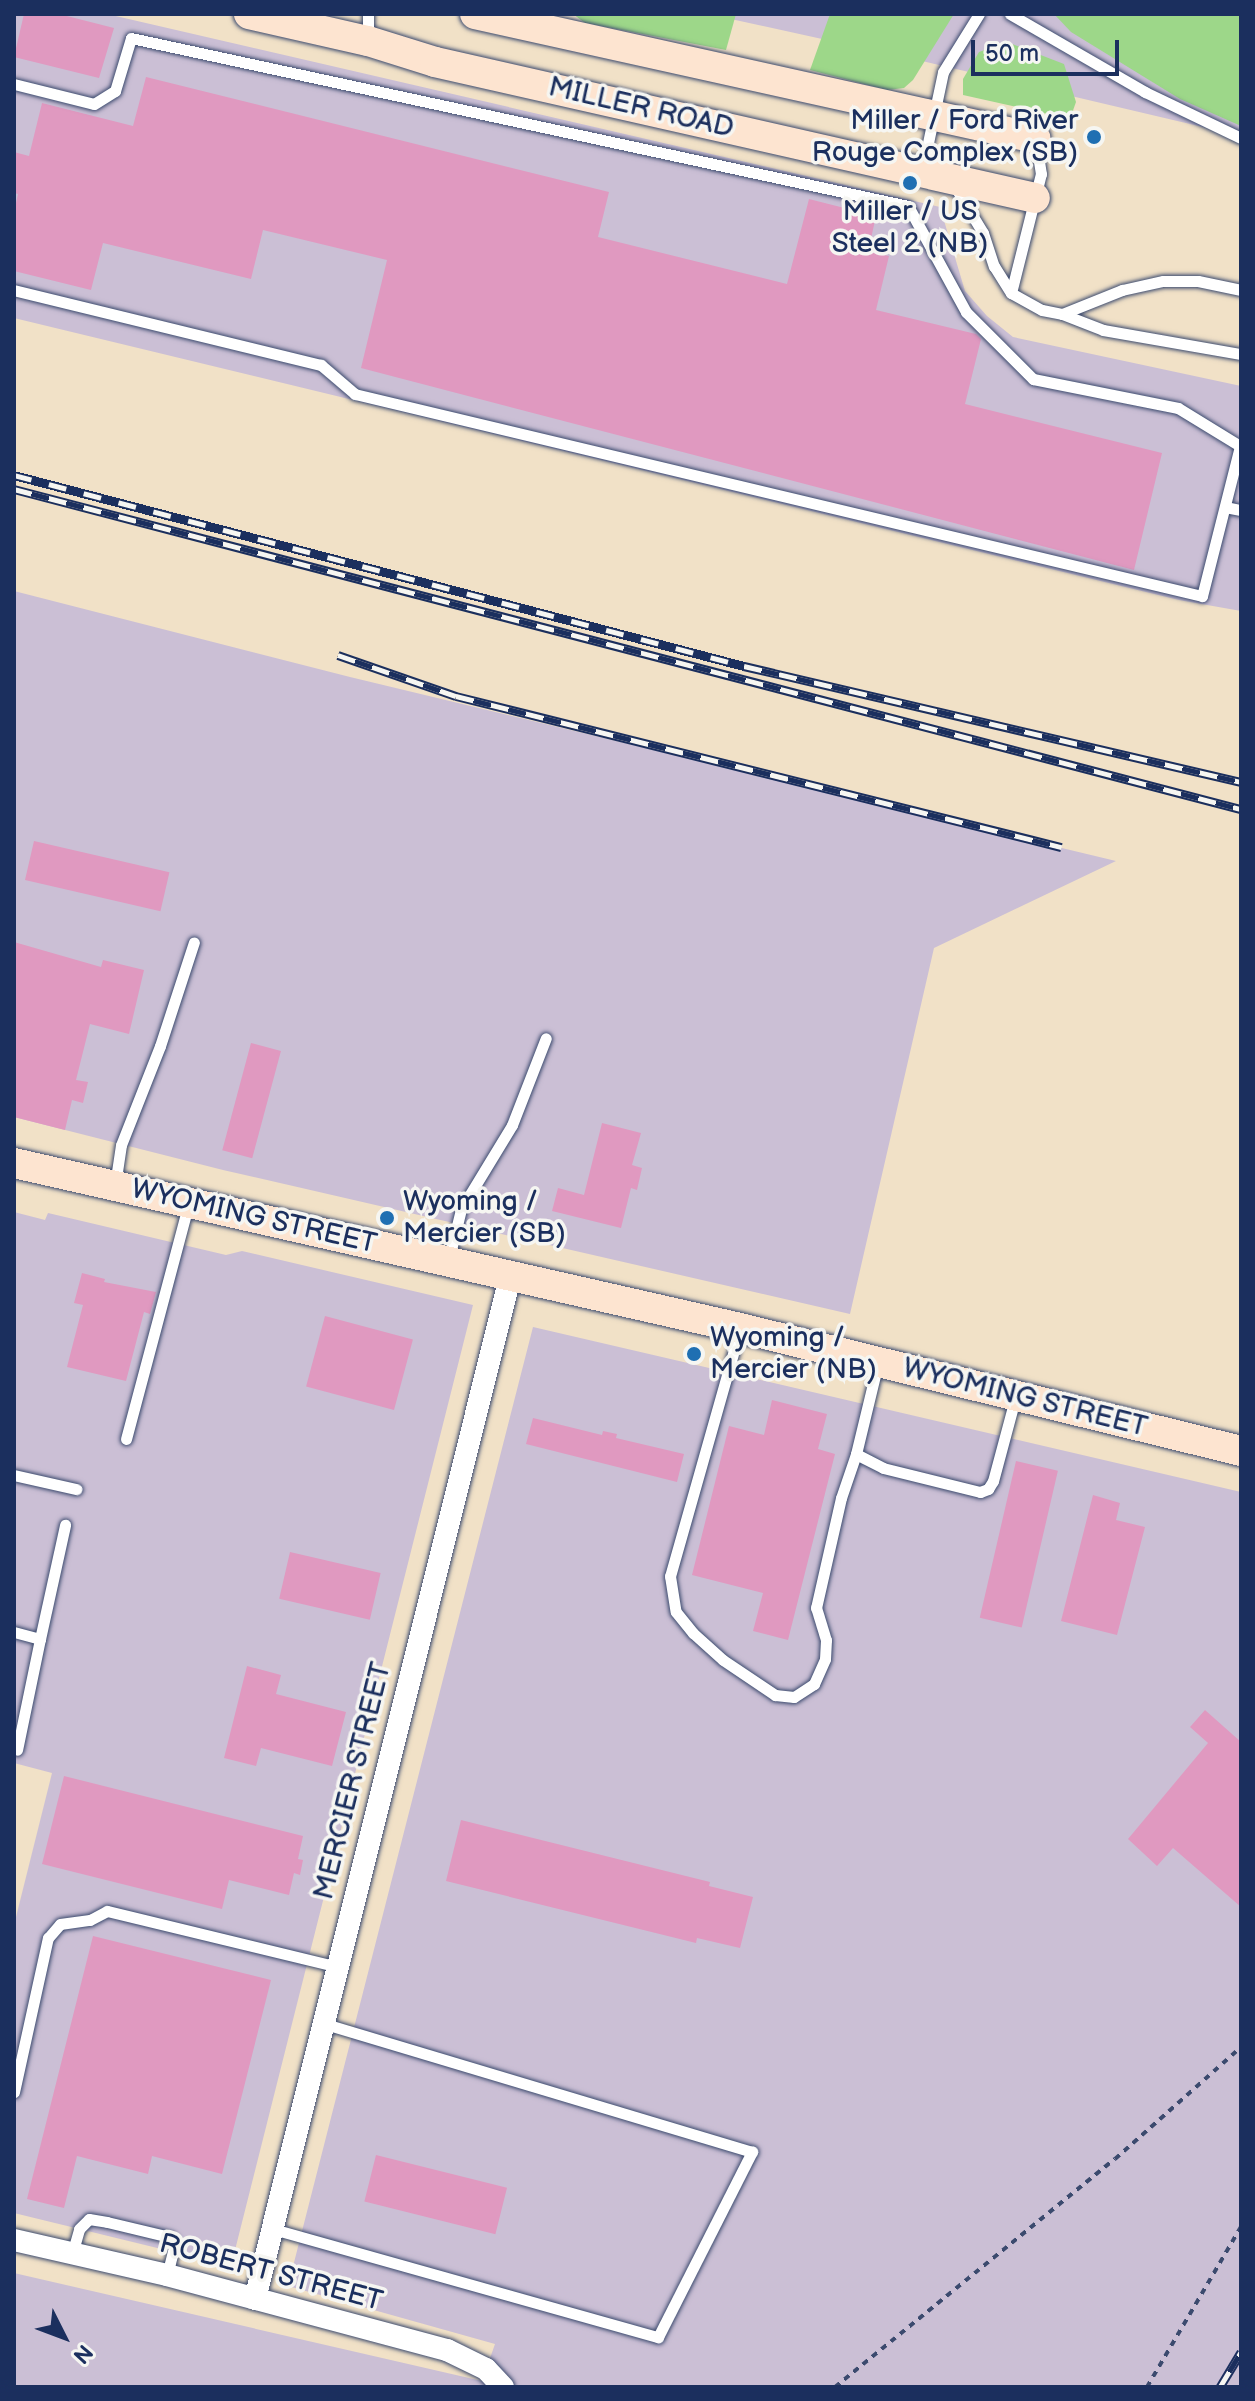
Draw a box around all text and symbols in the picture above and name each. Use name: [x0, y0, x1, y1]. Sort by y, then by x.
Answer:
scale bar: [975, 24, 1123, 74]
text: 50 m: [985, 39, 1039, 68]
street label: MILLER ROAD: [545, 70, 737, 146]
place label: Miller / Ford River Rouge Complex (SB): [812, 104, 1078, 170]
marker: Miller / Ford River Rouge Complex (SB): [1085, 128, 1103, 146]
marker: Miller / US Steel 2 (NB): [901, 174, 919, 192]
place label: Miller / US Steel 2 (NB): [832, 195, 988, 261]
street label: WYOMING STREET: [128, 1172, 380, 1262]
place label: Wyoming / Mercier (SB): [403, 1185, 566, 1251]
marker: Wyoming / Mercier (SB): [378, 1209, 396, 1227]
place label: Wyoming / Mercier (NB): [710, 1321, 877, 1387]
marker: Wyoming / Mercier (NB): [685, 1345, 703, 1363]
street label: WYOMING STREET: [899, 1351, 1151, 1445]
street label: MERCIER STREET: [307, 1659, 399, 1903]
street label: ROBERT STREET: [156, 2227, 386, 2319]
north arrow: [24, 2297, 104, 2377]
text: N: [67, 2338, 98, 2369]

